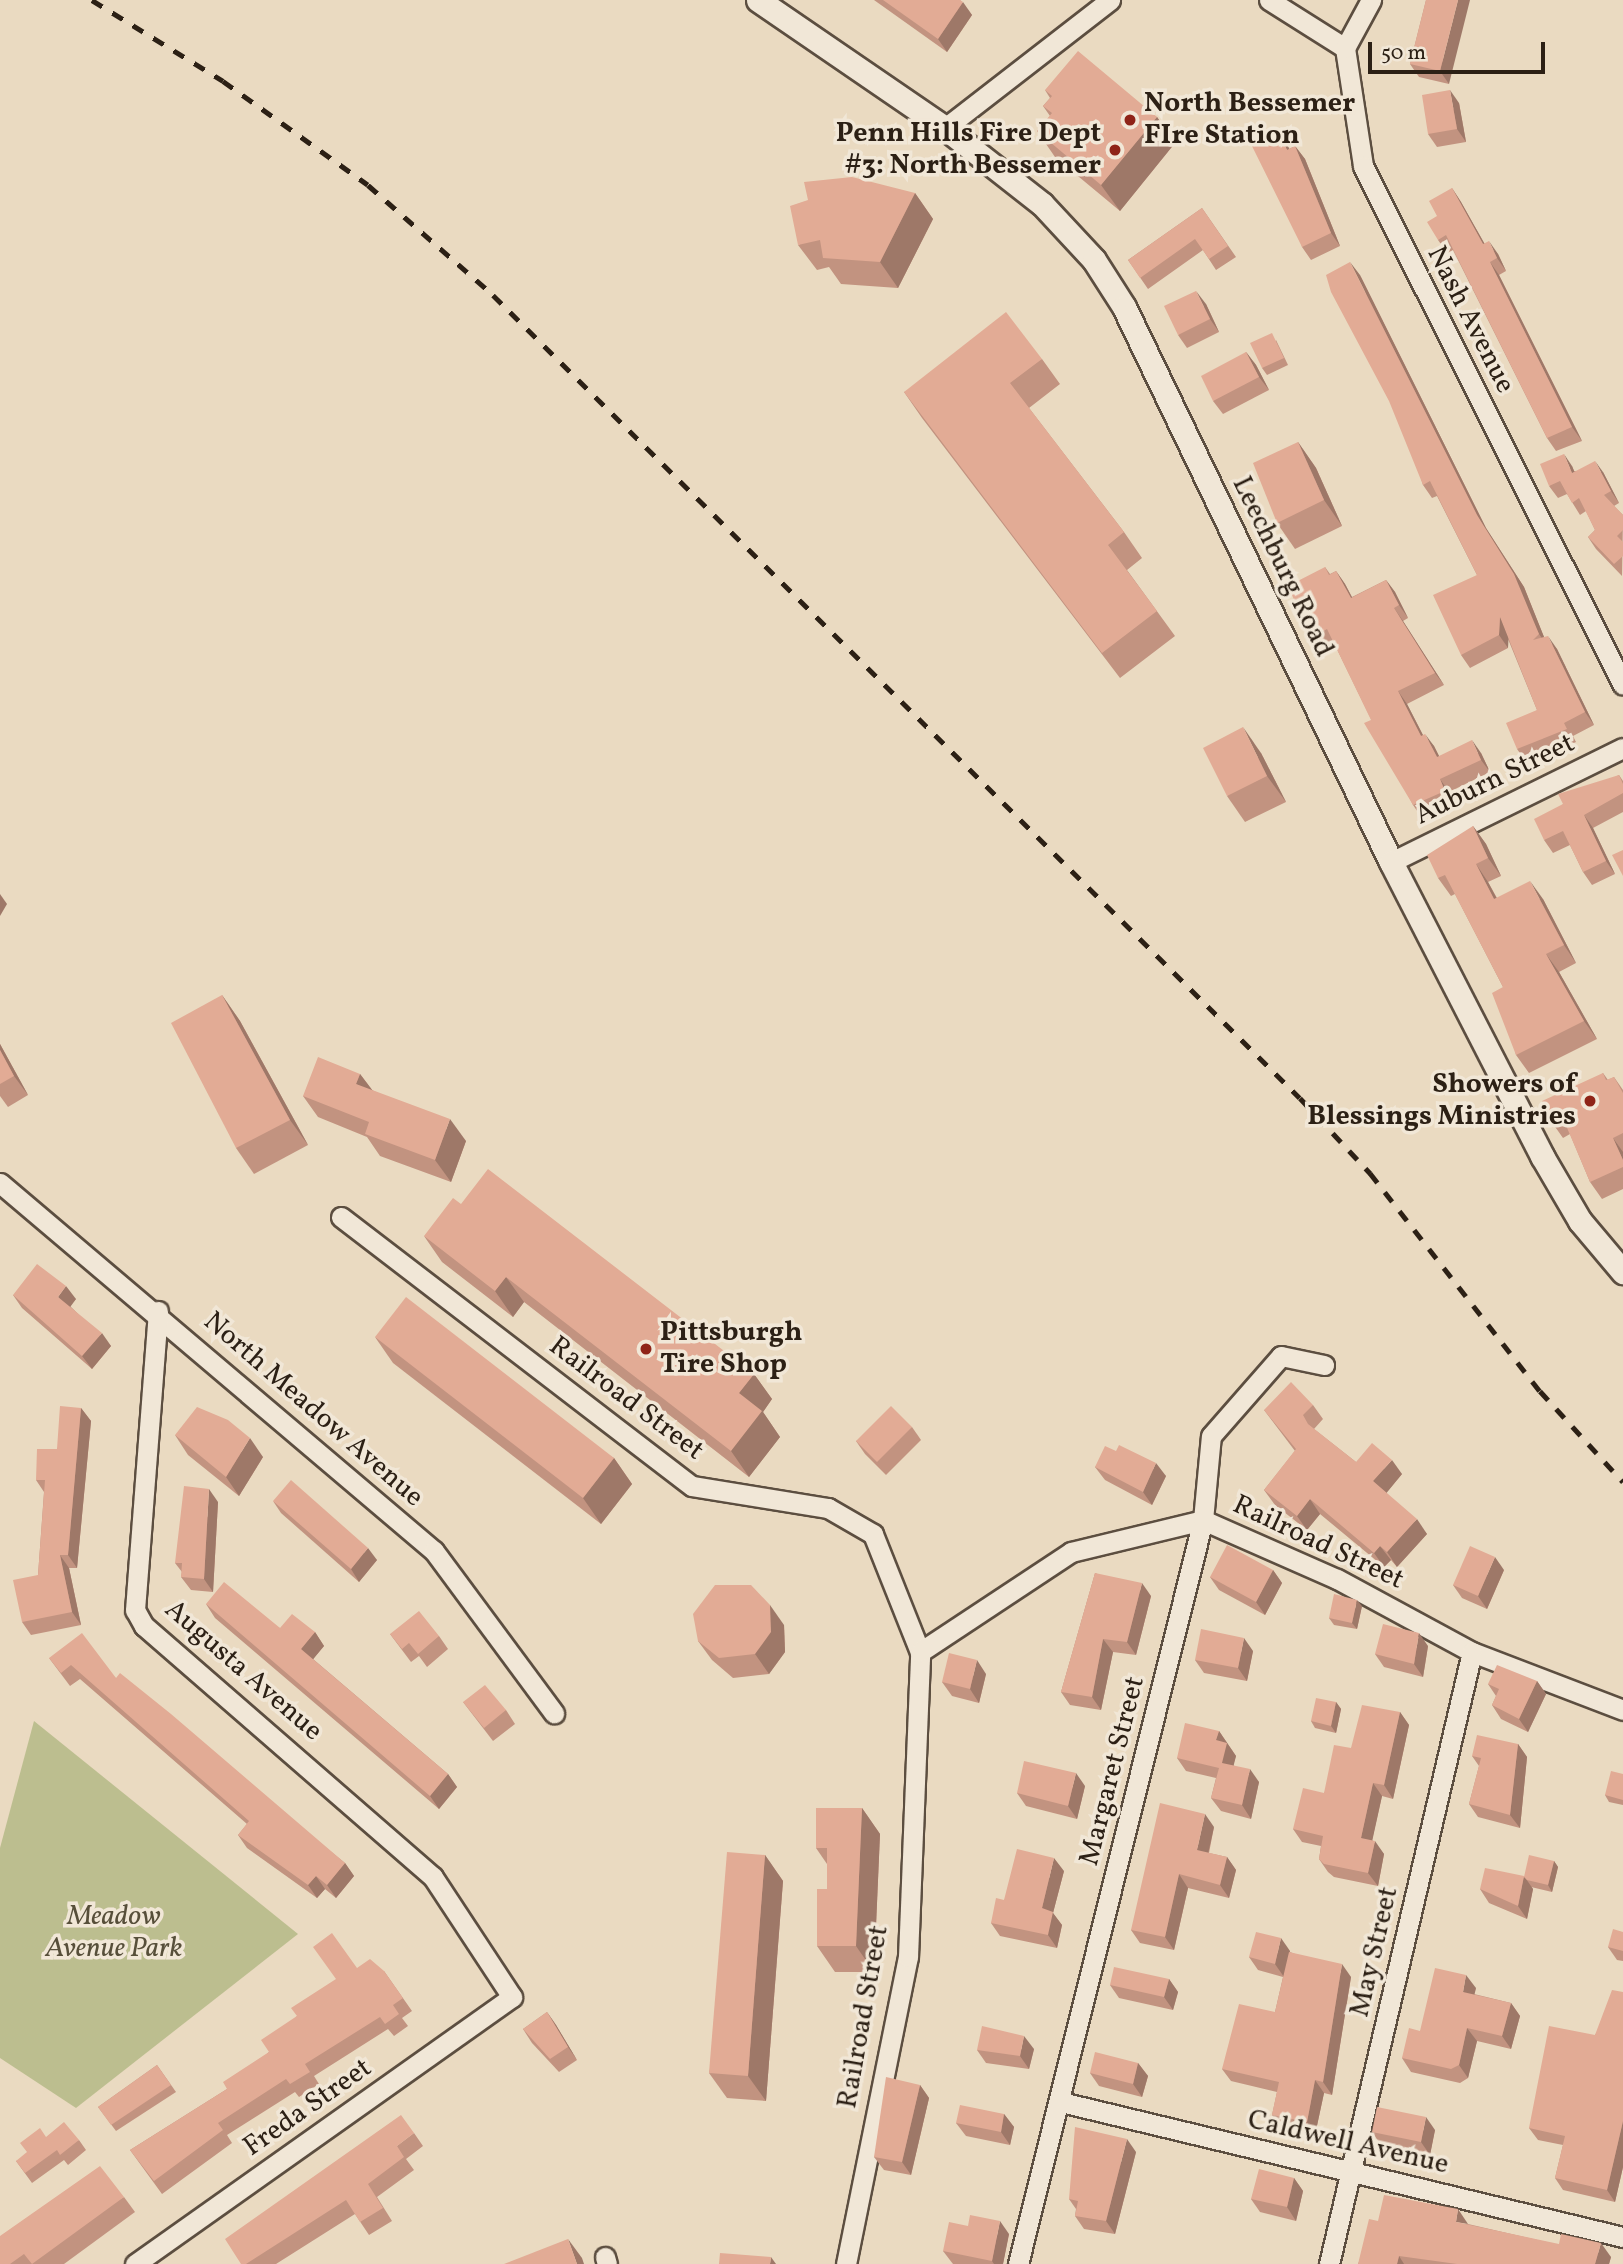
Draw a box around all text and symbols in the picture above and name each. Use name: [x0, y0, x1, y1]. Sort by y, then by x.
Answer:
scale bar: [1371, 28, 1548, 72]
text: 50 m: [1381, 39, 1426, 68]
place label: North Bessemer FIre Station: [1144, 87, 1355, 153]
marker: North Bessemer FIre Station: [1122, 112, 1138, 128]
place label: Penn Hills Fire Dept #3: North Bessemer: [836, 117, 1101, 183]
marker: Penn Hills Fire Dept #3: North Bessemer: [1107, 142, 1123, 158]
street label: Nash Avenue: [1419, 241, 1521, 399]
street label: Leechburg Road: [1224, 471, 1340, 663]
street label: Auburn Street: [1410, 727, 1580, 833]
place label: Showers of Blessings Ministries: [1307, 1068, 1576, 1134]
marker: Showers of Blessings Ministries: [1582, 1093, 1598, 1109]
street label: North Meadow Avenue: [196, 1305, 430, 1515]
place label: Pittsburgh Tire Shop: [660, 1316, 802, 1382]
street label: Railroad Street: [542, 1330, 710, 1468]
marker: Pittsburgh Tire Shop: [638, 1341, 654, 1357]
street label: Railroad Street: [1227, 1489, 1409, 1597]
street label: Augusta Avenue: [157, 1593, 329, 1749]
street label: Margaret Street: [1073, 1673, 1153, 1869]
street label: May Street: [1344, 1883, 1406, 2021]
park label: Meadow Avenue Park: [45, 1900, 183, 1966]
street label: Railroad Street: [831, 1923, 897, 2111]
street label: Freda Street: [238, 2052, 378, 2164]
street label: Caldwell Avenue: [1244, 2104, 1452, 2182]

